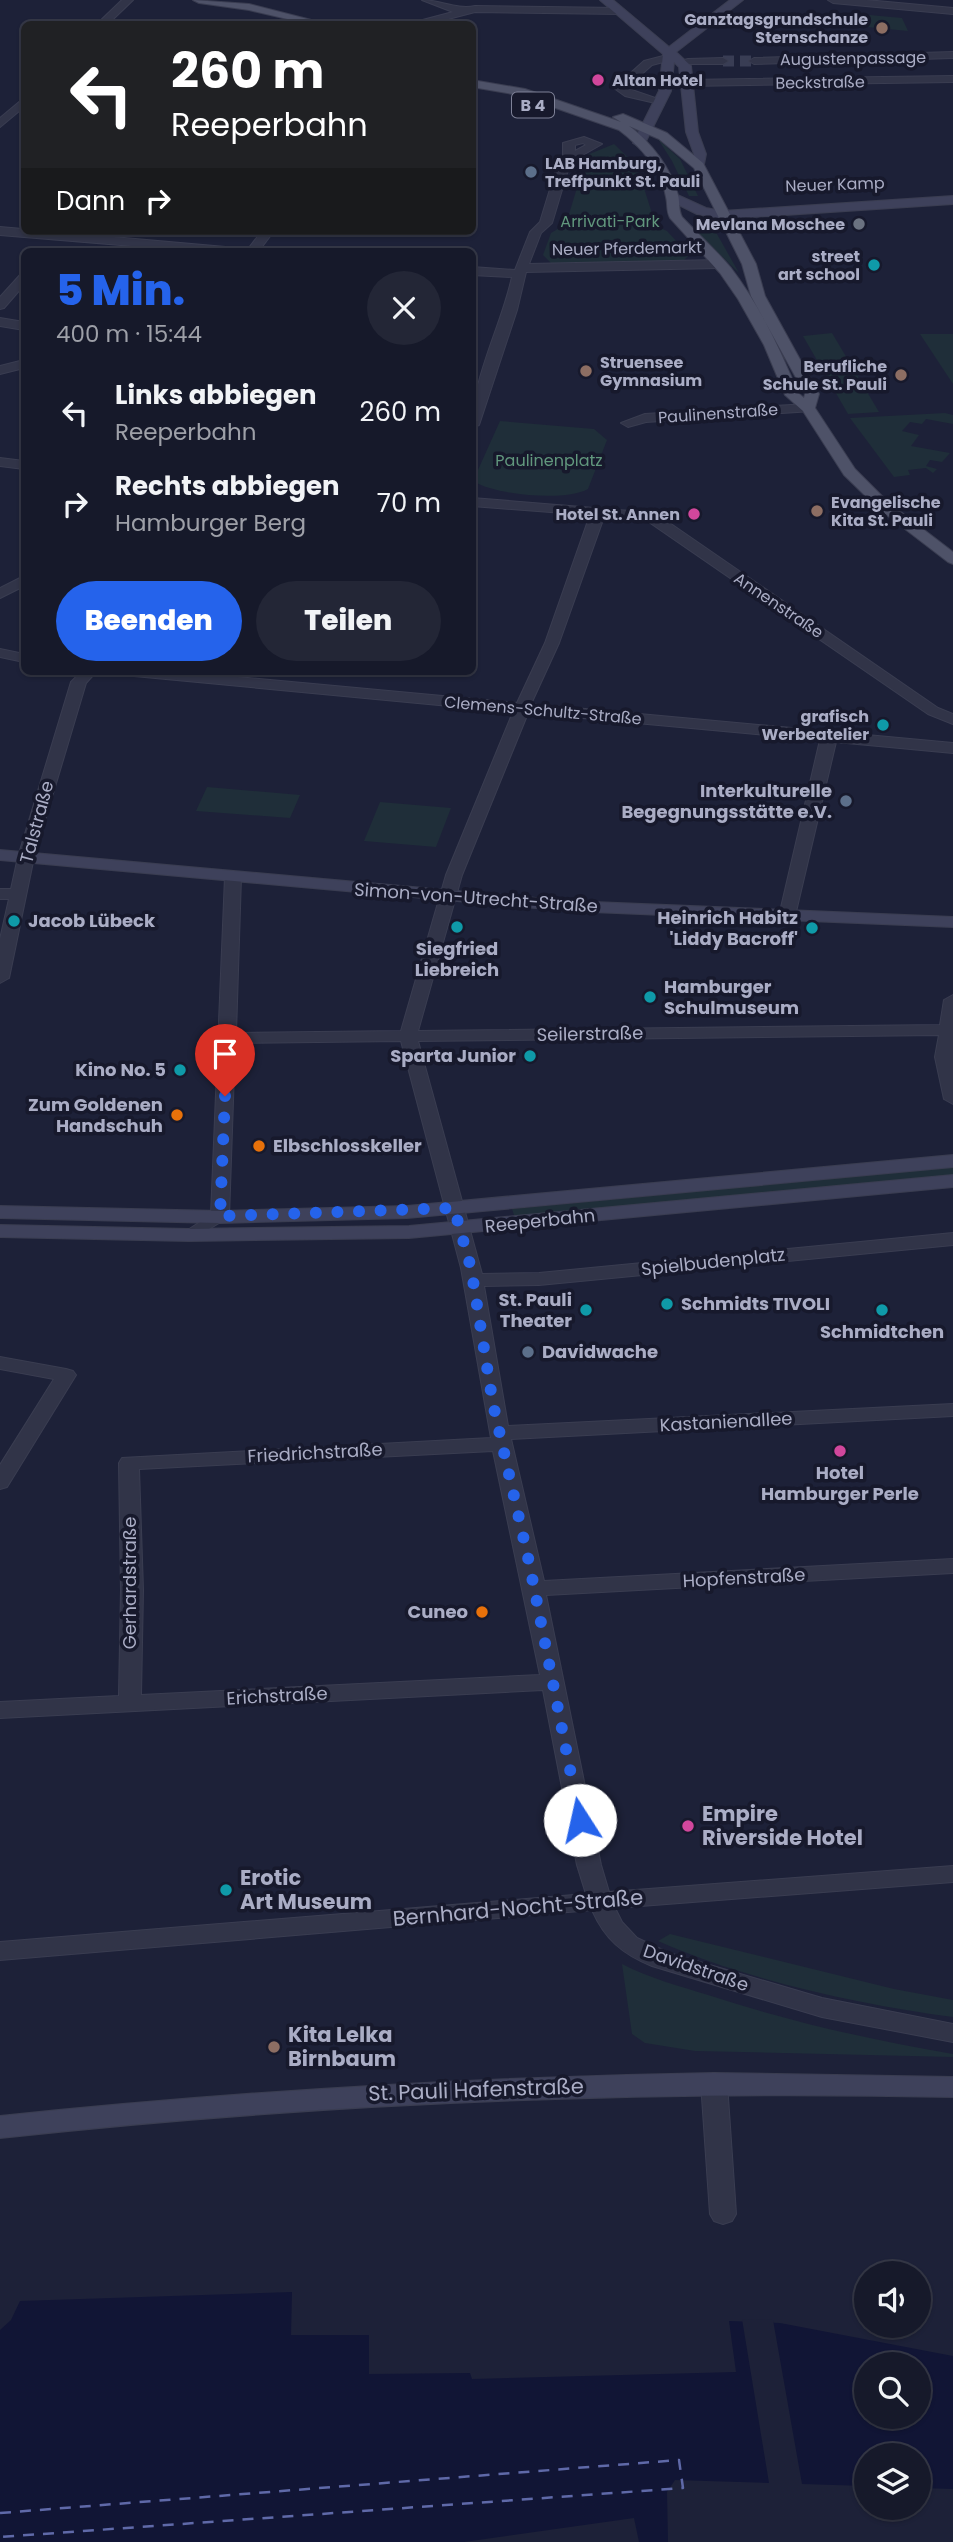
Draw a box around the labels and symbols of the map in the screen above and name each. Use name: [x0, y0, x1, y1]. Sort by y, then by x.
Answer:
place label: Ganztagsgrundschule Sternschanze: [684, 8, 868, 49]
marker: Ganztagsgrundschule Sternschanze: [874, 20, 890, 36]
street label: Augustenpassage: [780, 46, 926, 71]
place label: Altan Hotel: [612, 69, 703, 92]
street label: Beckstraße: [775, 70, 865, 95]
marker: Altan Hotel: [590, 72, 606, 88]
road number: B 4: [512, 92, 554, 118]
place label: LAB Hamburg, Treffpunkt St. Pauli: [545, 152, 700, 193]
marker: LAB Hamburg, Treffpunkt St. Pauli: [523, 164, 539, 180]
street label: Neuer Kamp: [785, 171, 885, 198]
park label: Arrivati-Park: [560, 210, 660, 233]
place label: Mevlana Moschee: [696, 213, 845, 236]
marker: Mevlana Moschee: [851, 216, 867, 232]
street label: Neuer Pferdemarkt: [552, 236, 702, 261]
place label: street art school: [778, 245, 860, 286]
marker: street art school: [866, 257, 882, 273]
place label: Struensee Gymnasium: [600, 351, 702, 392]
place label: Berufliche Schule St. Pauli: [763, 355, 887, 396]
marker: Struensee Gymnasium: [578, 363, 594, 379]
marker: Berufliche Schule St. Pauli: [893, 367, 909, 383]
street label: Paulinenstraße: [657, 398, 779, 429]
park label: Paulinenplatz: [495, 449, 603, 472]
place label: Evangelische Kita St. Pauli: [831, 491, 941, 532]
place label: Hotel St. Annen: [555, 503, 680, 526]
marker: Evangelische Kita St. Pauli: [809, 503, 825, 519]
marker: Hotel St. Annen: [686, 506, 702, 522]
street label: Annenstraße: [730, 567, 828, 644]
street label: Clemens-Schultz-Straße: [443, 690, 643, 731]
place label: grafisch Werbeatelier: [761, 705, 869, 746]
marker: grafisch Werbeatelier: [875, 717, 891, 733]
street label: Talstraße: [13, 778, 60, 866]
place label: Interkulturelle Begegnungsstätte e.V.: [621, 778, 832, 824]
marker: Interkulturelle Begegnungsstätte e.V.: [838, 793, 854, 809]
street label: Simon-von-Utrecht-Straße: [353, 877, 599, 918]
place label: Heinrich Habitz 'Liddy Bacroff': [657, 905, 798, 951]
place label: Jacob Lübeck: [28, 908, 156, 933]
marker: Jacob Lübeck: [6, 913, 22, 929]
marker: Siegfried Liebreich: [449, 919, 465, 935]
marker: Heinrich Habitz 'Liddy Bacroff': [804, 920, 820, 936]
place label: Siegfried Liebreich: [415, 936, 499, 982]
place label: Hamburger Schulmuseum: [664, 974, 799, 1020]
marker: Hamburger Schulmuseum: [642, 989, 658, 1005]
street label: Seilerstraße: [536, 1020, 644, 1047]
pin: [195, 1024, 255, 1096]
place label: Sparta Junior: [390, 1043, 516, 1068]
marker: Sparta Junior: [522, 1048, 538, 1064]
place label: Kino No. 5: [75, 1057, 166, 1082]
marker: Kino No. 5: [172, 1062, 188, 1078]
place label: Zum Goldenen Handschuh: [28, 1092, 163, 1138]
marker: Zum Goldenen Handschuh: [169, 1107, 185, 1123]
place label: Elbschlosskeller: [273, 1133, 422, 1158]
marker: Elbschlosskeller: [251, 1138, 267, 1154]
street label: Reeperbahn: [484, 1202, 596, 1239]
street label: Spielbudenplatz: [640, 1242, 786, 1282]
place label: St. Pauli Theater: [499, 1287, 572, 1333]
place label: Schmidts TIVOLI: [681, 1291, 830, 1316]
marker: Schmidts TIVOLI: [659, 1296, 675, 1312]
marker: St. Pauli Theater: [578, 1302, 594, 1318]
marker: Schmidtchen: [874, 1302, 890, 1318]
place label: Schmidtchen: [820, 1319, 944, 1344]
place label: Davidwache: [542, 1339, 658, 1364]
marker: Davidwache: [520, 1344, 536, 1360]
street label: Kastanienallee: [659, 1406, 793, 1437]
street label: Friedrichstraße: [247, 1436, 383, 1469]
marker: Hotel Hamburger Perle: [832, 1443, 848, 1459]
place label: Hotel Hamburger Perle: [761, 1460, 919, 1506]
street label: Gerhardstraße: [117, 1517, 142, 1649]
street label: Hopfenstraße: [682, 1562, 806, 1593]
place label: Cuneo: [407, 1599, 468, 1624]
marker: Cuneo: [474, 1604, 490, 1620]
street label: Erichstraße: [226, 1680, 328, 1711]
position arrow: [543, 1783, 617, 1857]
place label: Empire Riverside Hotel: [702, 1799, 863, 1852]
marker: Empire Riverside Hotel: [680, 1818, 696, 1834]
place label: Erotic Art Museum: [240, 1863, 372, 1916]
marker: Erotic Art Museum: [218, 1882, 234, 1898]
street label: Bernhard-Nocht-Straße: [392, 1882, 644, 1933]
street label: Davidstraße: [640, 1938, 752, 1997]
place label: Kita Lelka Birnbaum: [288, 2020, 396, 2073]
marker: Kita Lelka Birnbaum: [266, 2039, 282, 2055]
street label: St. Pauli Hafenstraße: [368, 2071, 584, 2108]

